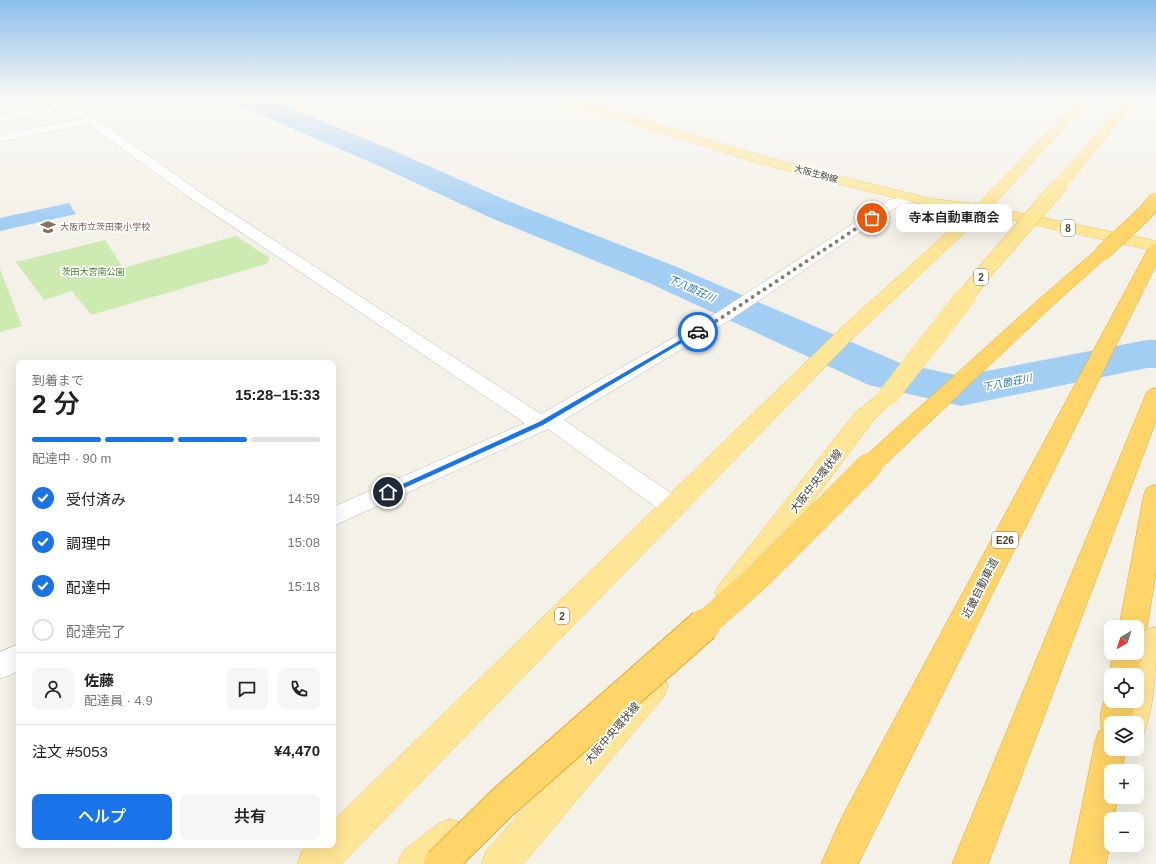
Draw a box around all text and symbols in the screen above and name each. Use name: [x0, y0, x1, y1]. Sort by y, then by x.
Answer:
street label: 大阪生駒線: [793, 163, 840, 185]
pin: [855, 201, 889, 235]
callout: 寺本自動車商会: [896, 204, 1012, 232]
icon: bag: [861, 207, 883, 229]
text: 寺本自動車商会: [908, 210, 1000, 225]
school or university icon: 大阪市立茨田東小学校: [39, 218, 57, 236]
road number: 8: [1061, 220, 1075, 236]
place label: 大阪市立茨田東小学校: [60, 222, 150, 232]
park label: 茨田大宮南公園: [61, 267, 125, 277]
road number: 2: [974, 269, 988, 285]
water label: 下八箇荘川: [667, 273, 718, 304]
courier: [678, 312, 718, 352]
icon: car: [687, 321, 709, 343]
water label: 下八箇荘川: [982, 372, 1034, 393]
text: 到着まで: [32, 373, 84, 388]
text: 15:28–15:33: [235, 386, 320, 403]
text: 2 分: [32, 389, 80, 419]
street label: 大阪中央環状線: [788, 447, 844, 515]
text: 配達中 · 90 m: [32, 451, 111, 466]
pin: [371, 475, 405, 509]
icon: home: [377, 481, 399, 503]
icon: check: [32, 487, 54, 509]
text: 受付済み: [66, 491, 126, 508]
text: 14:59: [287, 491, 320, 506]
icon: check: [32, 531, 54, 553]
road number: E26: [992, 532, 1018, 548]
text: 調理中: [66, 535, 111, 552]
text: 15:08: [287, 535, 320, 550]
street label: 近畿自動車道: [960, 556, 1000, 620]
icon: check: [32, 575, 54, 597]
text: 配達中: [66, 579, 111, 596]
text: 15:18: [287, 579, 320, 594]
road number: 2: [555, 608, 569, 624]
north arrow: [1104, 620, 1144, 660]
map controls: [1104, 620, 1144, 852]
text: 配達完了: [66, 623, 126, 640]
button: person: [32, 668, 74, 710]
button: chat: [226, 668, 268, 710]
button: phone: [278, 668, 320, 710]
button: locate: [1104, 668, 1144, 708]
text: 佐藤: [84, 672, 114, 689]
text: 配達員 · 4.9: [84, 693, 153, 708]
street label: 大阪中央環状線: [582, 700, 642, 766]
button: layers: [1104, 716, 1144, 756]
text: ¥4,470: [274, 742, 320, 759]
text: 注文 #5053: [32, 743, 108, 760]
button: +: [1104, 764, 1144, 804]
button: ヘルプ: [32, 794, 172, 840]
button: 共有: [180, 794, 320, 840]
button: −: [1104, 812, 1144, 852]

